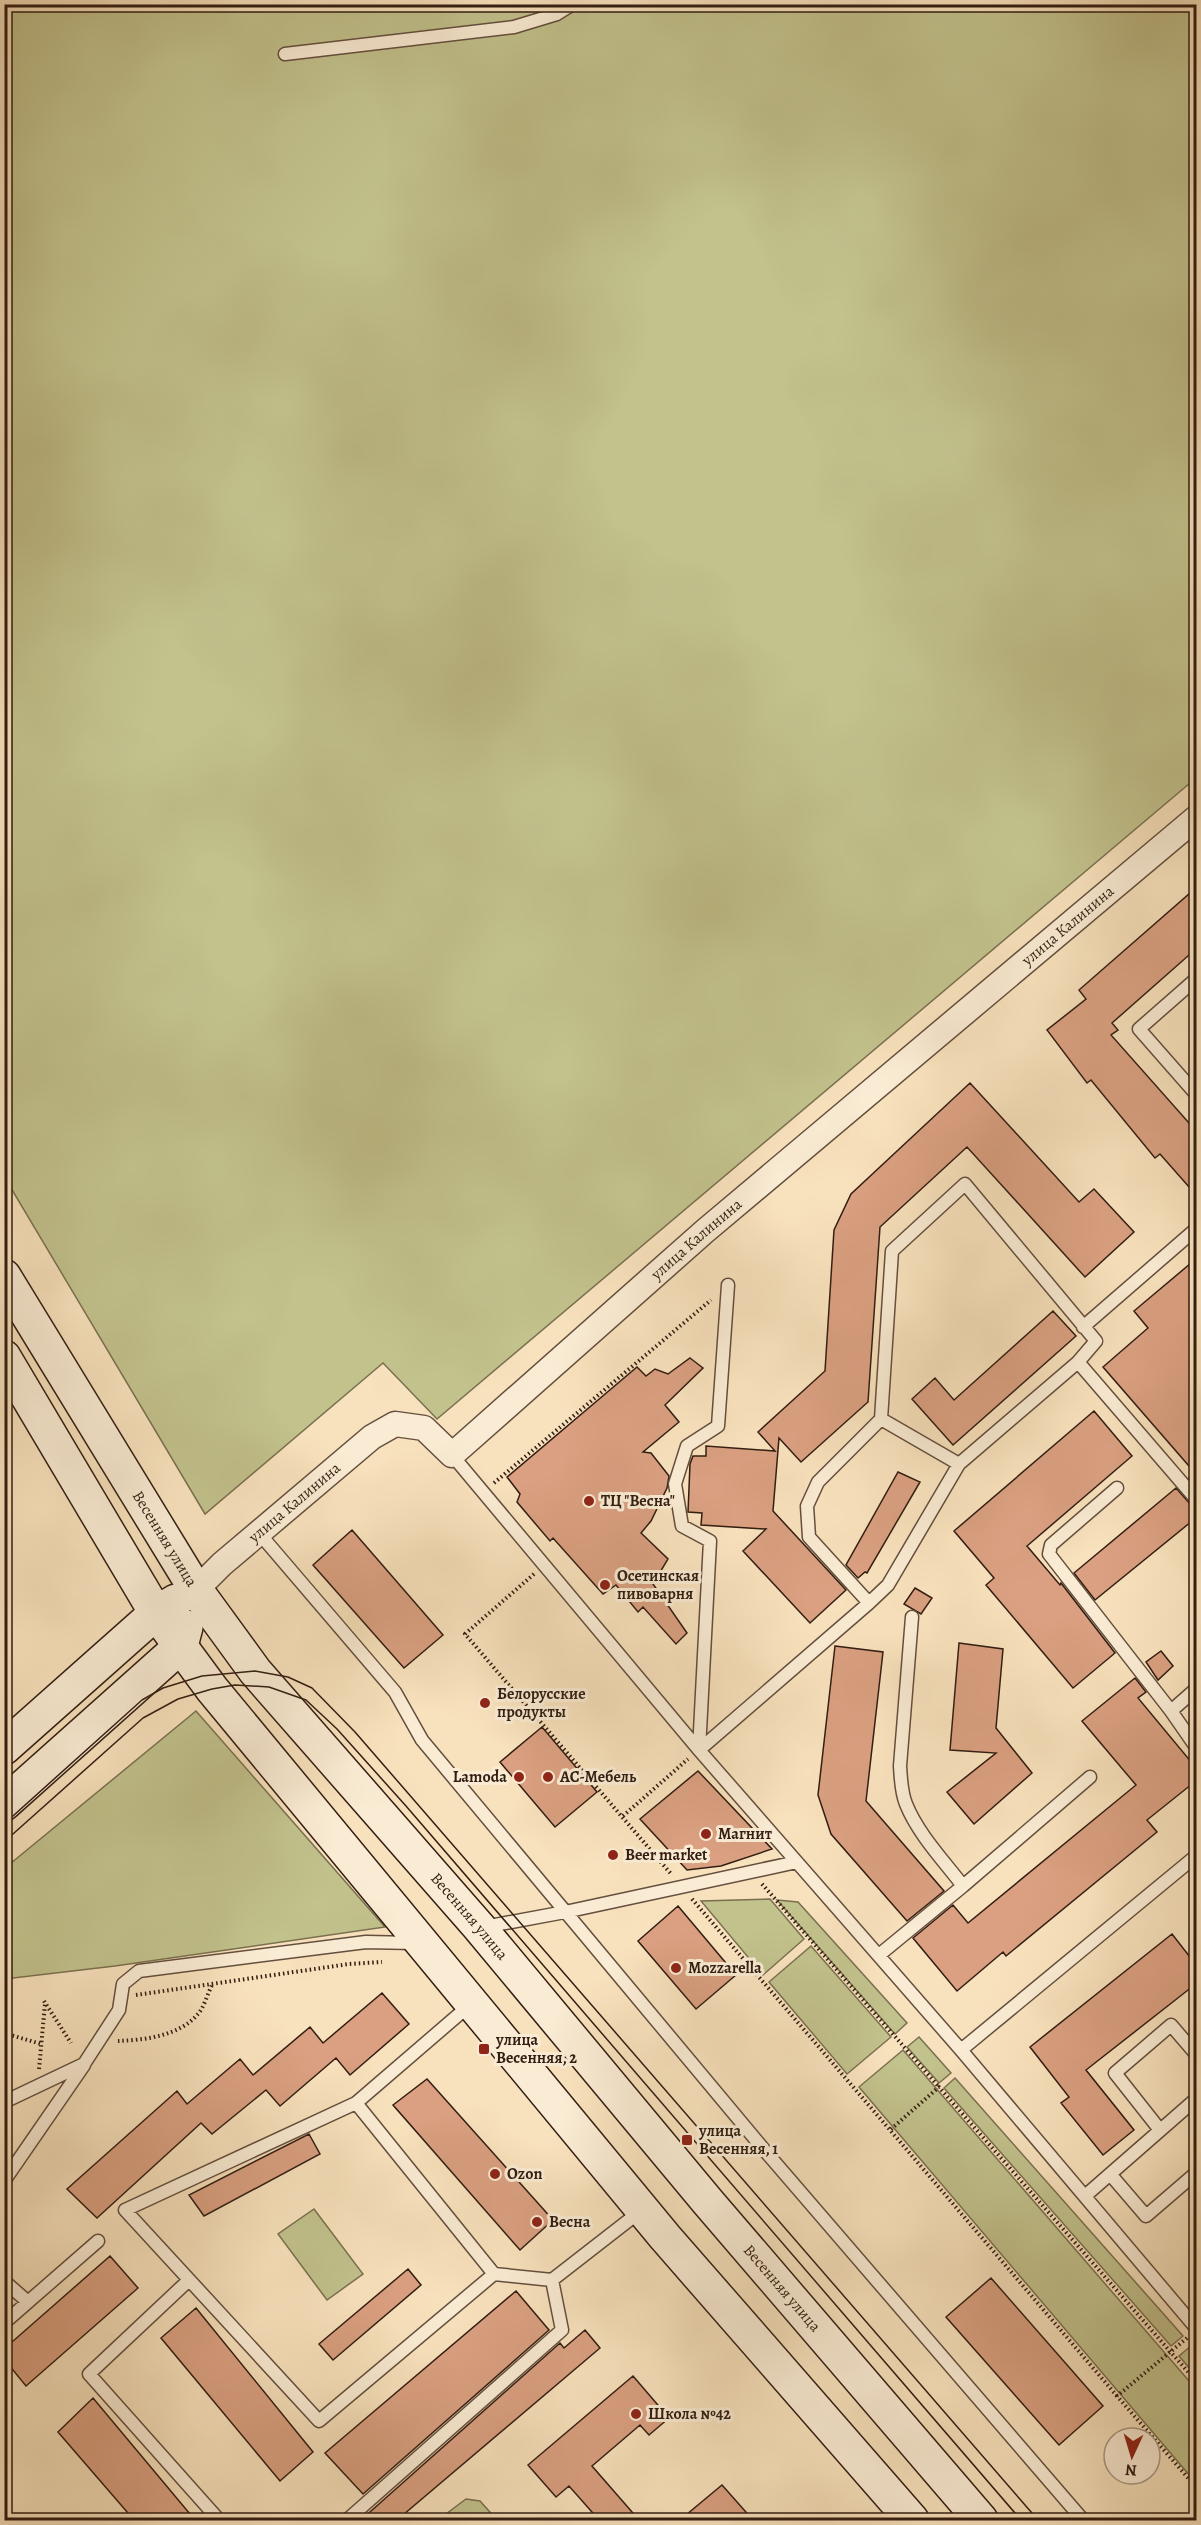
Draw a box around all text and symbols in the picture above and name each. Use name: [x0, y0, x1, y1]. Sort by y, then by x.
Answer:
street label: улица Калинина: [1016, 880, 1119, 972]
street label: улица Калинина: [645, 1193, 747, 1286]
street label: улица Калинина: [243, 1457, 346, 1548]
street label: Весенняя улица: [127, 1487, 203, 1591]
place label: ТЦ "Весна": [601, 1490, 675, 1512]
marker: ТЦ "Весна": [582, 1494, 596, 1508]
place label: Осетинская пивоварня: [617, 1565, 699, 1605]
marker: Осетинская пивоварня: [598, 1578, 612, 1592]
place label: Белорусские продукты: [497, 1683, 586, 1723]
marker: Белорусские продукты: [478, 1696, 492, 1710]
place label: Lamoda: [453, 1766, 507, 1788]
place label: АС-Мебель: [559, 1766, 637, 1788]
marker: Lamoda: [512, 1770, 526, 1784]
marker: АС-Мебель: [541, 1770, 555, 1784]
place label: Магнит: [718, 1823, 773, 1845]
marker: Магнит: [699, 1827, 713, 1841]
place label: Beer market: [625, 1844, 708, 1866]
marker: Beer market: [606, 1848, 620, 1862]
street label: Весенняя улица: [425, 1868, 513, 1965]
place label: Mozzarella: [688, 1957, 762, 1979]
marker: Mozzarella: [669, 1961, 683, 1975]
place label: улица Весенняя, 2: [495, 2029, 577, 2069]
marker: улица Весенняя, 2: [477, 2042, 491, 2056]
place label: улица Весенняя, 1: [698, 2120, 778, 2160]
marker: улица Весенняя, 1: [680, 2133, 694, 2147]
place label: Ozon: [507, 2163, 542, 2185]
marker: Ozon: [488, 2167, 502, 2181]
place label: Весна: [549, 2211, 591, 2233]
marker: Весна: [530, 2215, 544, 2229]
street label: Весенняя улица: [738, 2240, 826, 2337]
place label: Школа №42: [648, 2403, 731, 2425]
marker: Школа №42: [629, 2407, 643, 2421]
north arrow: [1102, 2426, 1162, 2486]
text: N: [1124, 2459, 1138, 2481]

